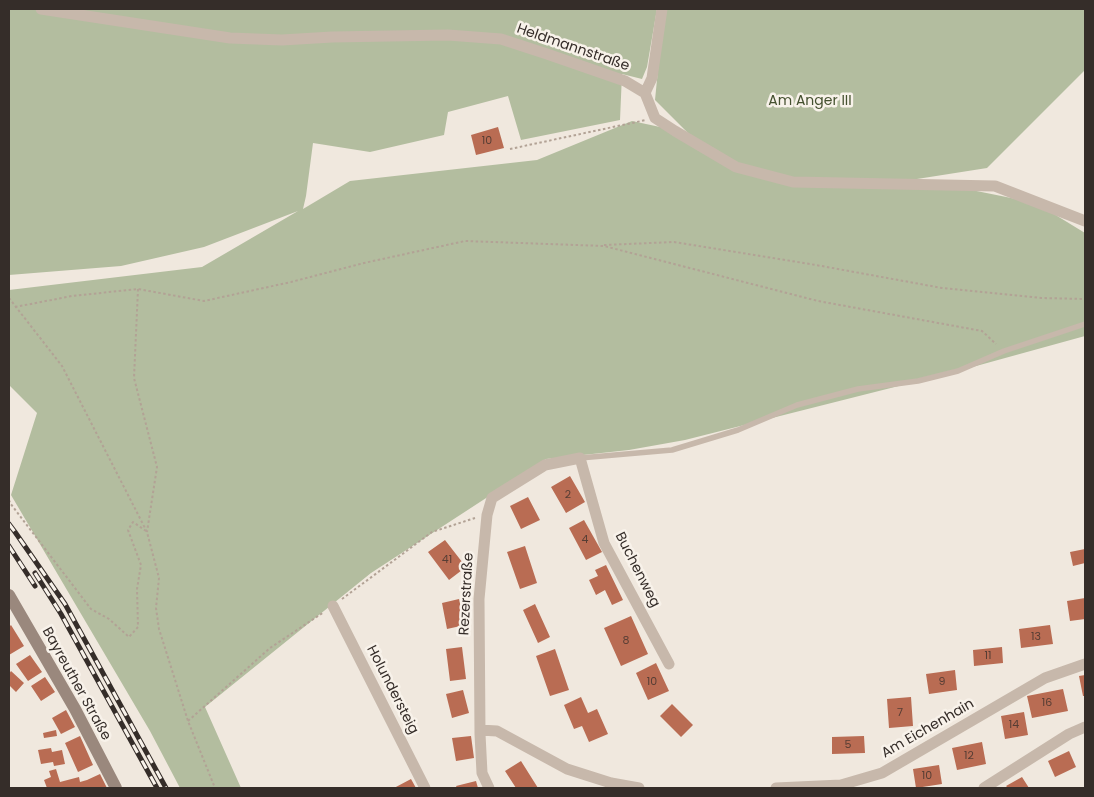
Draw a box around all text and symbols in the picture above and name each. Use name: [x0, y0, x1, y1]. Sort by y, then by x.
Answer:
street label: Heldmannstraße: [514, 21, 632, 75]
park label: Am Anger III: [768, 93, 852, 109]
house number: 10: [482, 134, 492, 148]
house number: 2: [565, 488, 571, 502]
street label: Buchenweg: [611, 530, 663, 610]
house number: 4: [582, 533, 588, 547]
street label: Rezerstraße: [456, 552, 478, 636]
house number: 41: [442, 553, 452, 567]
street label: Bayreuther Straße: [38, 625, 114, 743]
house number: 13: [1031, 630, 1041, 644]
house number: 8: [623, 634, 629, 648]
street label: Holundersteig: [362, 643, 422, 737]
house number: 11: [984, 649, 992, 663]
house number: 10: [647, 675, 657, 689]
house number: 9: [939, 675, 945, 689]
street label: Am Eichenhain: [879, 696, 977, 762]
house number: 16: [1042, 696, 1052, 710]
house number: 7: [897, 706, 903, 720]
house number: 14: [1009, 718, 1019, 732]
house number: 5: [845, 738, 851, 752]
house number: 12: [964, 749, 974, 763]
house number: 10: [922, 769, 932, 783]

